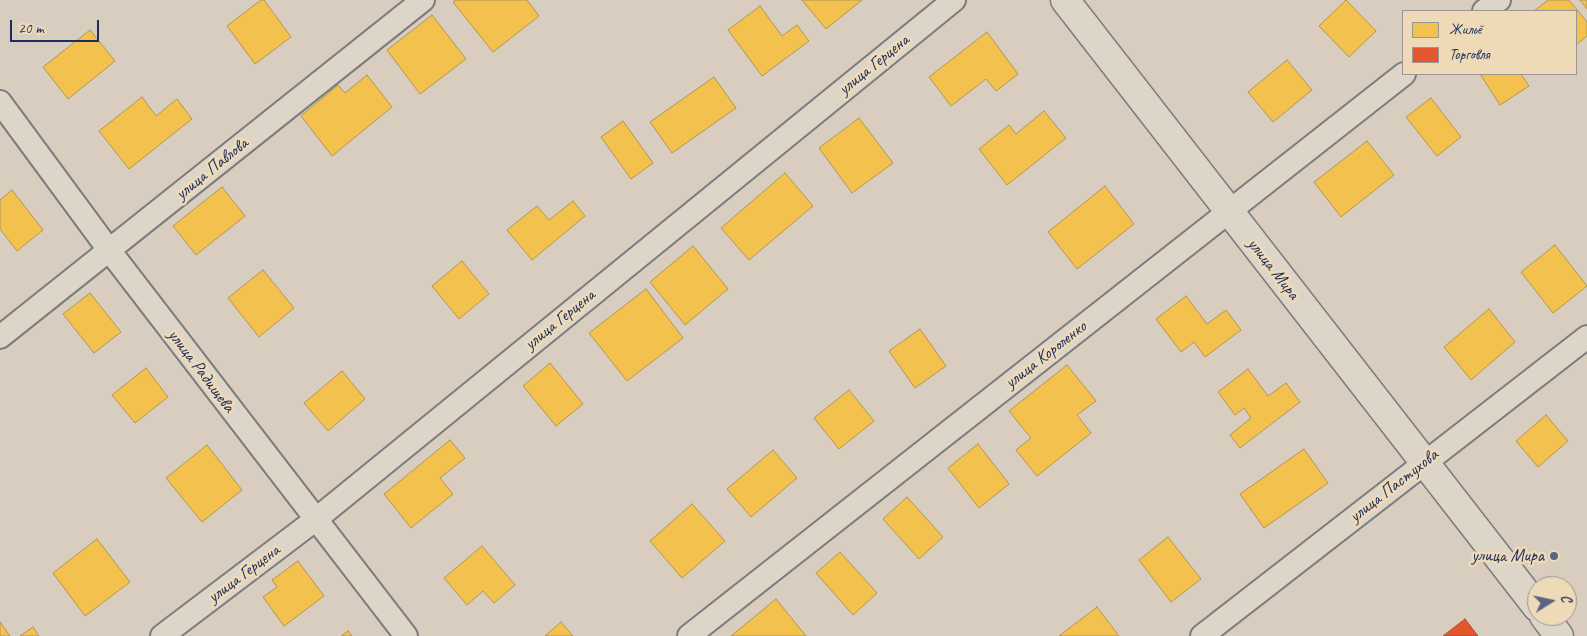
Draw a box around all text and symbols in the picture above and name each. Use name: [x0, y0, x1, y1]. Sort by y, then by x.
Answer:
scale bar: [12, 10, 101, 42]
legend: [1402, 10, 1577, 75]
text: 20 m: [18, 19, 44, 38]
text: Жильё: [1449, 20, 1482, 39]
street label: улица Герцена: [834, 30, 914, 100]
text: Торговля: [1449, 45, 1490, 64]
street label: улица Павлова: [171, 133, 253, 205]
street label: улица Мира: [1242, 234, 1304, 304]
street label: улица Герцена: [520, 285, 600, 355]
street label: улица Короленко: [1001, 316, 1091, 394]
street label: улица Радищева: [163, 325, 239, 417]
street label: улица Пастухова: [1345, 445, 1443, 527]
street label: улица Герцена: [204, 540, 284, 608]
place label: улица Мира: [1472, 545, 1544, 567]
marker: улица Мира: [1548, 550, 1560, 562]
north arrow: [1527, 576, 1577, 626]
text: С: [1557, 594, 1575, 603]

